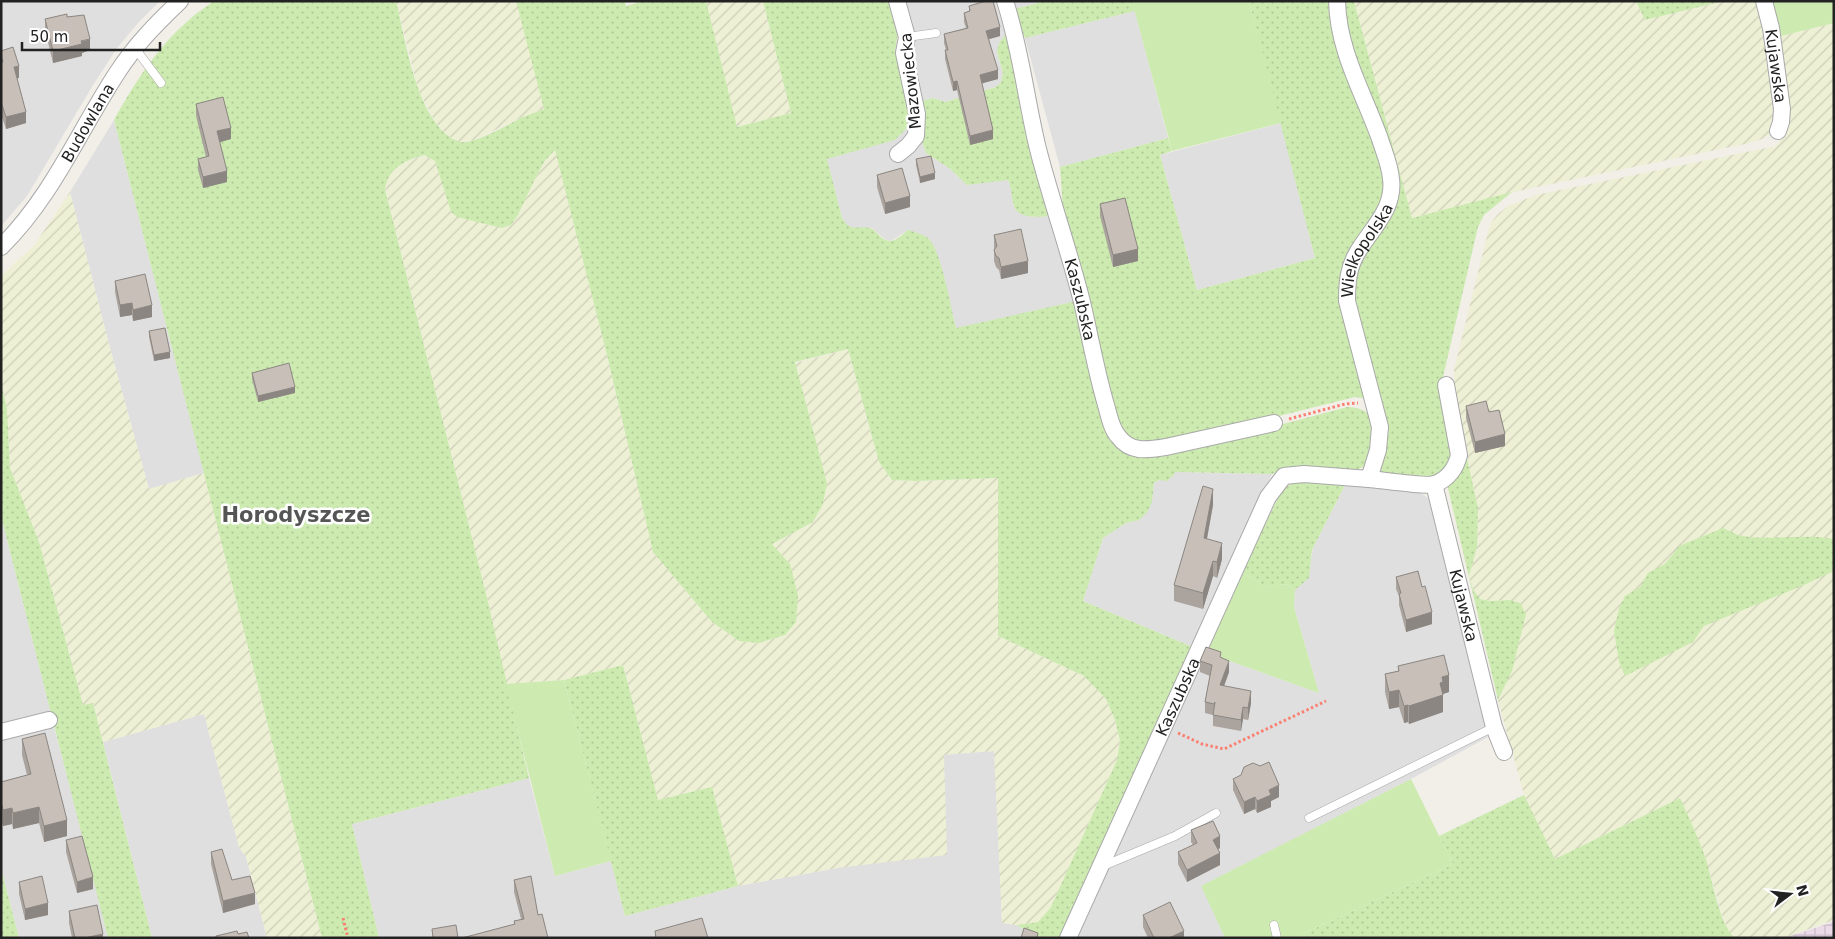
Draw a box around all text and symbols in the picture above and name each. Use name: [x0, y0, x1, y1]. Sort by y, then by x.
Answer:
scale bar: [22, 20, 160, 52]
text: 50 m: [30, 28, 68, 46]
street label: Kujawska: [1761, 28, 1790, 104]
street label: Mazowiecka: [896, 32, 925, 130]
street label: Budowlana: [57, 80, 118, 166]
street label: Wielkopolska: [1338, 200, 1397, 298]
street label: Kaszubska: [1060, 256, 1099, 342]
district label: Horodyszcze: [221, 503, 371, 527]
street label: Kujawska: [1445, 567, 1482, 644]
street label: Kaszubska: [1152, 655, 1204, 739]
north arrow: [1765, 869, 1815, 919]
text: N: [1793, 883, 1812, 898]

